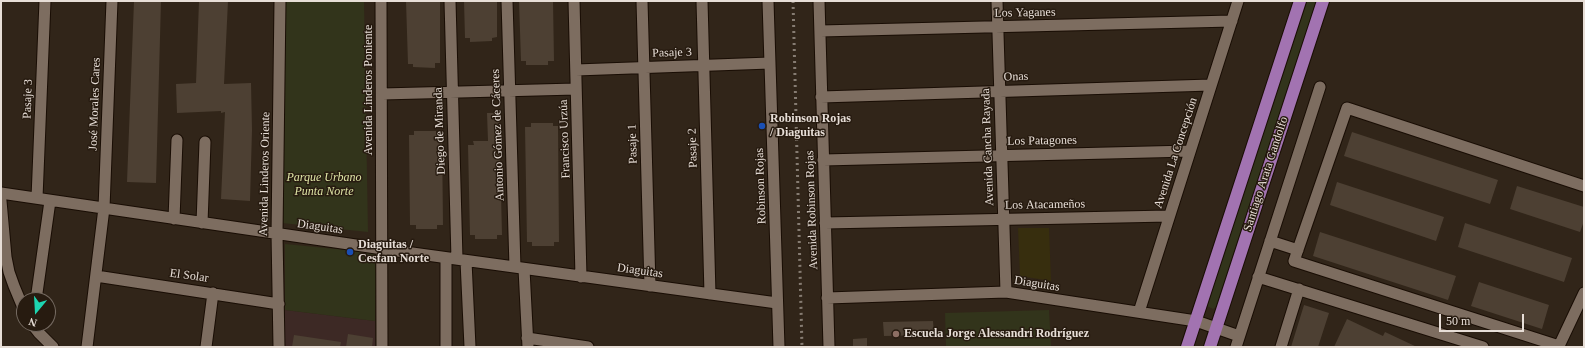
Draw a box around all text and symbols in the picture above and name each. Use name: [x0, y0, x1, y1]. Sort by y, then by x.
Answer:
street label: Los Yaganes: [994, 5, 1056, 21]
street label: Avenida Linderos Poniente: [362, 25, 376, 155]
street label: Pasaje 3: [652, 45, 692, 61]
street label: José Morales Cares: [86, 57, 104, 151]
street label: Antonio Gómez de Cáceres: [488, 69, 508, 201]
street label: Onas: [1003, 69, 1029, 85]
street label: Pasaje 3: [20, 79, 36, 119]
street label: Diego de Miranda: [431, 87, 449, 175]
street label: Avenida Cancha Rayada: [979, 88, 997, 206]
street label: Avenida La Concepción: [1151, 96, 1201, 210]
street label: Francisco Urzúa: [556, 99, 574, 179]
street label: Avenida Linderos Oriente: [257, 112, 273, 236]
place label: Robinson Rojas / Diaguitas: [770, 112, 851, 140]
street label: Santiago Arata Gandolfo: [1241, 115, 1291, 233]
marker: Robinson Rojas / Diaguitas: [757, 121, 767, 131]
street label: Pasaje 1: [625, 124, 641, 164]
street label: Pasaje 2: [685, 128, 701, 168]
street label: Los Patagones: [1007, 133, 1077, 149]
street label: Robinson Rojas: [752, 148, 770, 224]
street label: Avenida Robinson Rojas: [803, 150, 821, 270]
park label: Parque Urbano Punta Norte: [286, 171, 362, 199]
street label: Los Atacameños: [1005, 197, 1085, 213]
street label: Diaguitas: [296, 217, 344, 237]
place label: Diaguitas / Cesfam Norte: [358, 238, 429, 266]
marker: Diaguitas / Cesfam Norte: [345, 247, 355, 257]
street label: Diaguitas: [616, 261, 664, 281]
street label: El Solar: [169, 266, 209, 286]
street label: Diaguitas: [1013, 273, 1061, 295]
north arrow: [16, 292, 56, 332]
scale bar: [1441, 306, 1526, 332]
text: 50 m: [1446, 314, 1470, 328]
text: N: [27, 316, 38, 329]
place label: Escuela Jorge Alessandri Rodríguez: [904, 327, 1089, 341]
marker: Escuela Jorge Alessandri Rodríguez: [891, 329, 901, 339]

